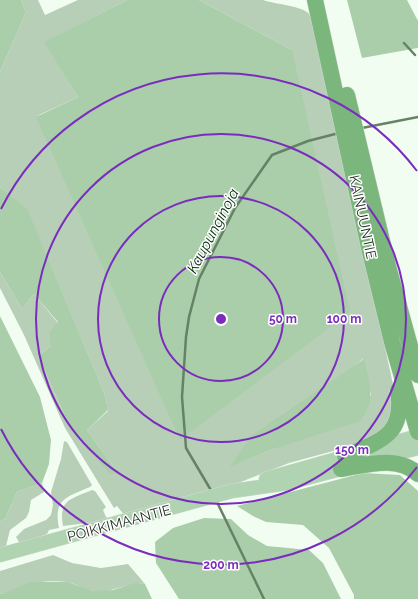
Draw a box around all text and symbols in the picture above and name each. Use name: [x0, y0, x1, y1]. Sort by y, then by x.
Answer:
street label: KAINUUNTIE: [346, 174, 380, 260]
water label: Kaupunginoja: [183, 186, 243, 276]
centre of rings: [214, 312, 228, 326]
text: 50 m: [269, 312, 297, 326]
text: 100 m: [327, 312, 361, 326]
text: 150 m: [335, 443, 369, 457]
street label: POIKKIMAANTIE: [65, 501, 173, 545]
text: 200 m: [203, 558, 239, 572]

